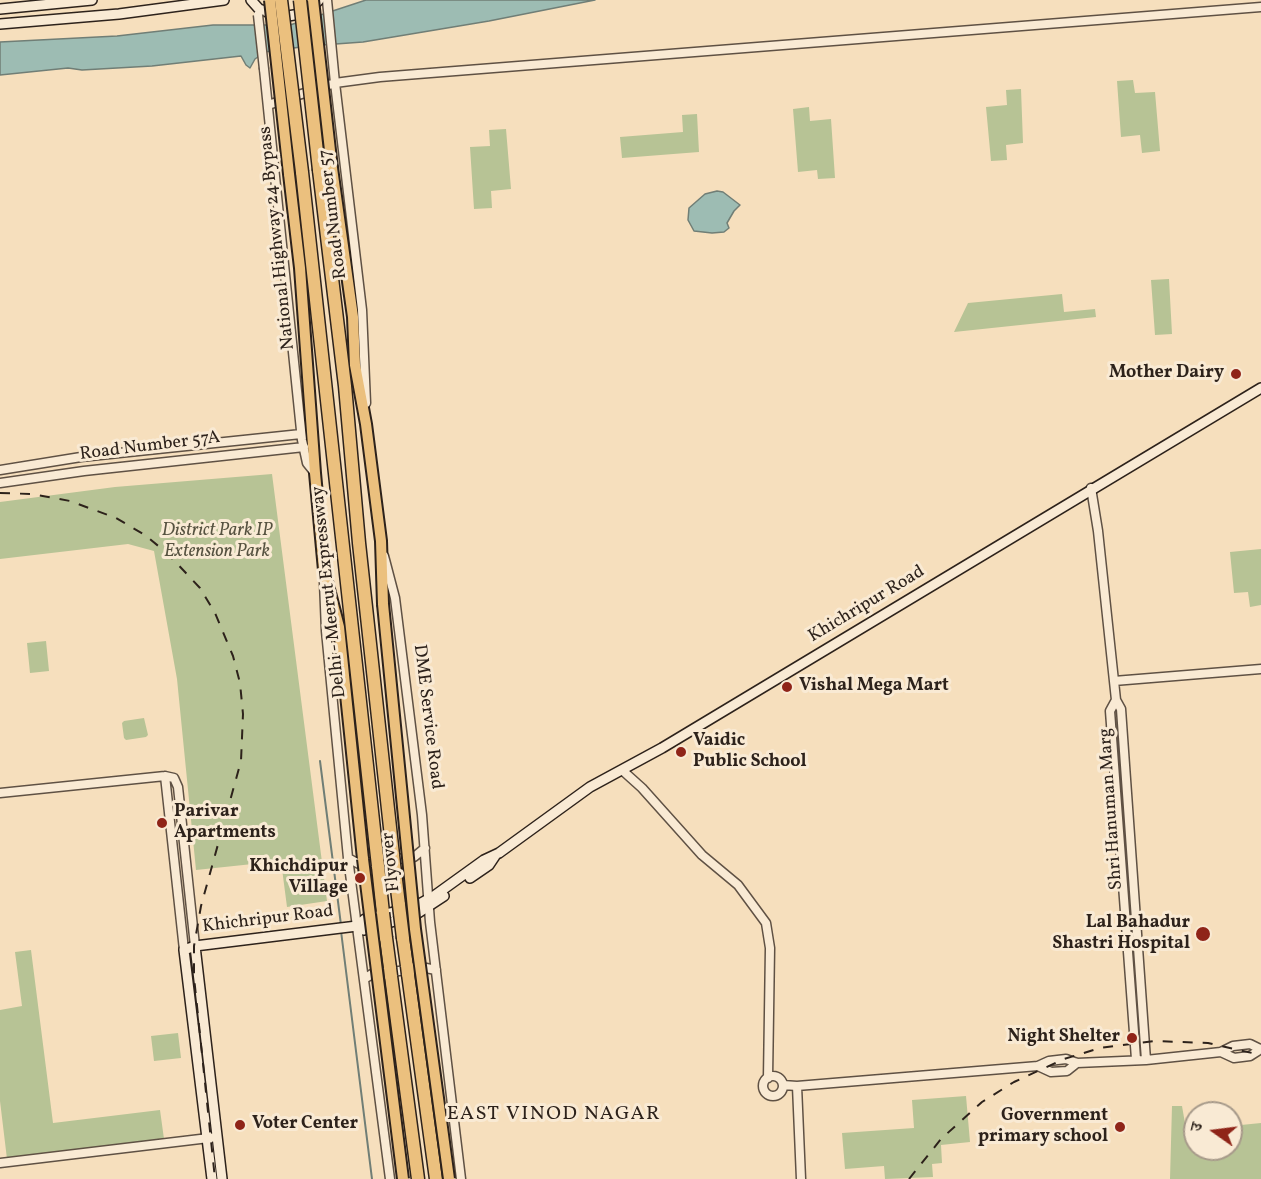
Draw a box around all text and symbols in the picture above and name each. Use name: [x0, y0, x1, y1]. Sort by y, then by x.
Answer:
street label: National Highway 24 Bypass: [255, 125, 301, 351]
street label: Road Number 57: [315, 148, 353, 280]
place label: Mother Dairy: [1109, 363, 1224, 385]
marker: Mother Dairy: [1229, 367, 1243, 381]
street label: Road Number 57A: [78, 428, 222, 466]
street label: Delhi - Meerut Expressway: [308, 485, 352, 699]
park label: District Park IP Extension Park: [162, 521, 272, 564]
street label: Khichripur Road: [805, 562, 929, 648]
street label: DME Service Road: [407, 643, 447, 791]
place label: Vishal Mega Mart: [799, 676, 949, 698]
marker: Vishal Mega Mart: [780, 680, 794, 694]
street label: Shri Hanuman Marg: [1096, 727, 1128, 891]
place label: Vaidic Public School: [693, 731, 807, 774]
marker: Vaidic Public School: [674, 745, 688, 759]
place label: Parivar Apartments: [174, 802, 276, 844]
marker: Parivar Apartments: [155, 816, 169, 830]
street label: Flyover: [378, 831, 406, 893]
place label: Khichdipur Village: [249, 857, 348, 900]
marker: Khichdipur Village: [353, 871, 367, 885]
street label: Khichripur Road: [201, 901, 335, 939]
place label: Lal Bahadur Shastri Hospital: [1052, 913, 1190, 956]
marker: Lal Bahadur Shastri Hospital: [1194, 925, 1212, 943]
place label: Night Shelter: [1007, 1027, 1120, 1049]
marker: Night Shelter: [1125, 1031, 1139, 1045]
north arrow: [1183, 1101, 1243, 1161]
district label: EAST VINOD NAGAR: [447, 1103, 661, 1127]
place label: Government primary school: [978, 1106, 1108, 1148]
place label: Voter Center: [252, 1114, 358, 1136]
marker: Voter Center: [233, 1118, 247, 1132]
marker: Government primary school: [1113, 1120, 1127, 1134]
text: उ: [1186, 1121, 1209, 1134]

